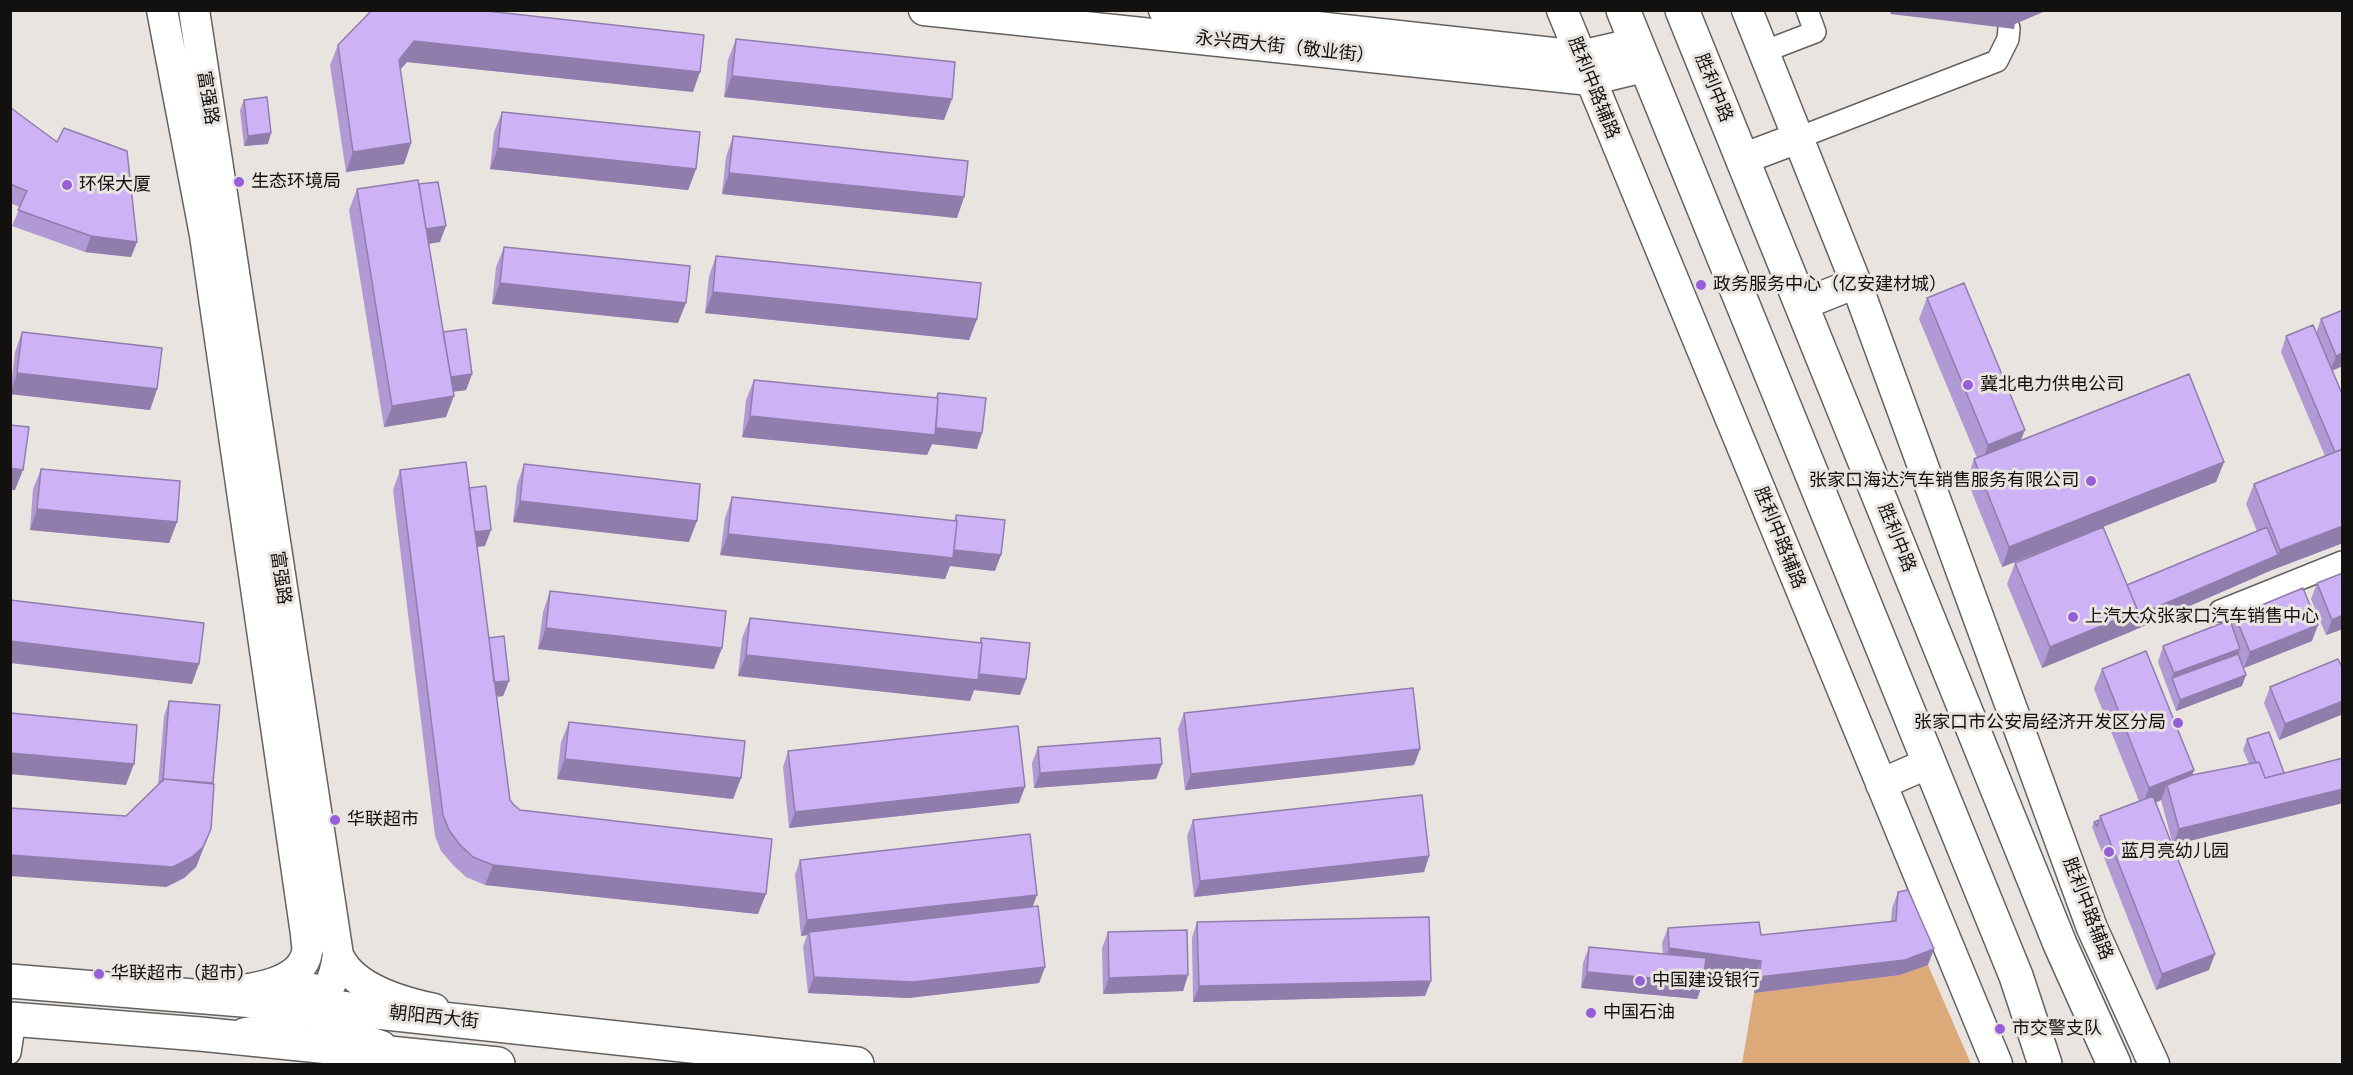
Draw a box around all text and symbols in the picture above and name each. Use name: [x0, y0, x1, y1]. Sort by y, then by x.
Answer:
street label: 永兴西大街（敬业街）: [1194, 28, 1376, 68]
street label: 胜利中路辅路: [1563, 34, 1623, 142]
street label: 胜利中路: [1690, 51, 1736, 125]
street label: 富强路: [192, 70, 222, 126]
place label: 生态环境局: [251, 171, 341, 193]
place label: 环保大厦: [79, 174, 151, 196]
marker: 生态环境局: [232, 175, 246, 189]
marker: 环保大厦: [60, 178, 74, 192]
place label: 政务服务中心（亿安建材城）: [1713, 274, 1947, 296]
marker: 政务服务中心（亿安建材城）: [1694, 278, 1708, 292]
place label: 冀北电力供电公司: [1980, 374, 2124, 396]
marker: 冀北电力供电公司: [1961, 378, 1975, 392]
place label: 张家口海达汽车销售服务有限公司: [1809, 470, 2079, 492]
marker: 张家口海达汽车销售服务有限公司: [2084, 474, 2098, 488]
street label: 胜利中路辅路: [1749, 484, 1809, 592]
street label: 胜利中路: [1873, 501, 1919, 575]
street label: 富强路: [266, 550, 294, 606]
place label: 上汽大众张家口汽车销售中心: [2085, 606, 2319, 628]
marker: 上汽大众张家口汽车销售中心: [2066, 610, 2080, 624]
place label: 张家口市公安局经济开发区分局: [1914, 712, 2166, 734]
marker: 张家口市公安局经济开发区分局: [2171, 716, 2185, 730]
place label: 华联超市: [347, 809, 419, 831]
marker: 华联超市: [328, 813, 342, 827]
place label: 蓝月亮幼儿园: [2121, 841, 2229, 863]
marker: 蓝月亮幼儿园: [2102, 845, 2116, 859]
street label: 胜利中路辅路: [2058, 855, 2116, 963]
place label: 华联超市（超市）: [111, 963, 255, 985]
marker: 华联超市（超市）: [92, 967, 106, 981]
place label: 中国建设银行: [1652, 970, 1760, 992]
marker: 中国建设银行: [1633, 974, 1647, 988]
place label: 中国石油: [1603, 1002, 1675, 1024]
street label: 朝阳西大街: [388, 1003, 480, 1033]
marker: 中国石油: [1584, 1006, 1598, 1020]
place label: 市交警支队: [2012, 1018, 2102, 1040]
marker: 市交警支队: [1993, 1022, 2007, 1036]

